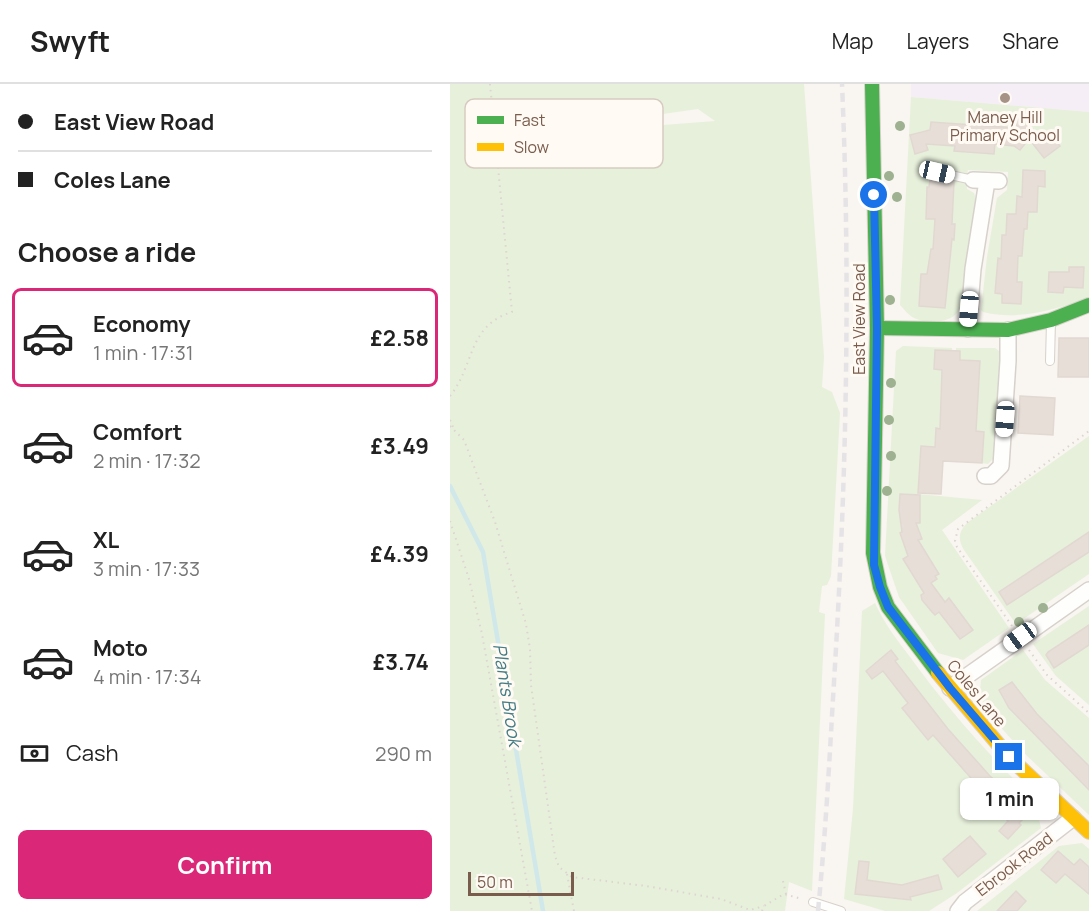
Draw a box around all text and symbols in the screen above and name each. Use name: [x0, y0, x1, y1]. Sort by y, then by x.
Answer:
text: Swyft: [30, 22, 110, 60]
text: Map: [832, 27, 873, 55]
text: Layers: [906, 27, 969, 55]
text: Share: [1002, 27, 1059, 55]
marker: Maney Hill Primary School: [998, 91, 1012, 105]
legend: [465, 99, 663, 168]
place label: Maney Hill Primary School: [950, 106, 1060, 146]
text: East View Road: [54, 107, 214, 137]
text: Fast: [514, 109, 545, 131]
text: Slow: [514, 136, 549, 158]
car: [917, 159, 957, 185]
text: Coles Lane: [54, 165, 171, 195]
route start: [860, 181, 887, 208]
text: Choose a ride: [18, 233, 196, 270]
street label: East View Road: [848, 263, 870, 375]
car: [958, 290, 980, 328]
text: Economy: [93, 309, 191, 339]
icon: car: [21, 311, 75, 365]
text: £2.58: [370, 323, 429, 353]
text: 1 min · 17:31: [93, 339, 194, 366]
car: [995, 400, 1015, 438]
text: Comfort: [93, 417, 182, 447]
icon: car: [21, 419, 75, 473]
text: £3.49: [370, 431, 429, 461]
text: 2 min · 17:32: [93, 447, 201, 474]
text: XL: [93, 525, 119, 555]
icon: car: [21, 527, 75, 581]
text: £4.39: [370, 539, 429, 569]
text: 3 min · 17:33: [93, 555, 200, 582]
car: [1000, 619, 1040, 655]
text: Moto: [93, 633, 148, 663]
icon: car: [21, 635, 75, 689]
water label: Plants Brook: [488, 642, 528, 751]
text: £3.74: [373, 647, 429, 677]
street label: Coles Lane: [942, 655, 1012, 731]
text: 4 min · 17:34: [93, 663, 202, 690]
icon: cash: [18, 737, 51, 770]
text: Cash: [66, 738, 119, 768]
text: 290 m: [375, 740, 432, 767]
route end: [995, 743, 1022, 770]
callout: 1 min: [960, 778, 1058, 820]
text: 1 min: [985, 785, 1034, 812]
street label: Ebrook Road: [971, 827, 1057, 901]
button: Confirm: [18, 830, 432, 899]
scale bar: [468, 869, 574, 896]
text: 50 m: [477, 871, 513, 893]

